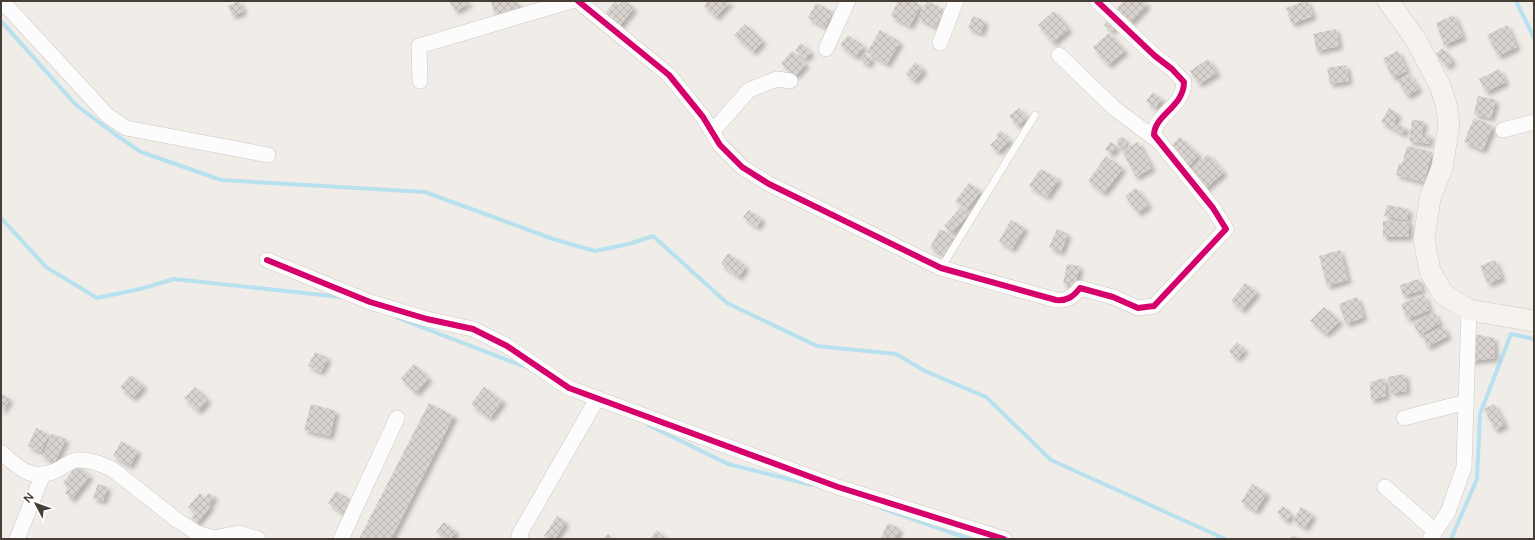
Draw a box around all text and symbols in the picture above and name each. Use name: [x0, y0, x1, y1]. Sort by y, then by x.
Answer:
north arrow: [16, 484, 56, 524]
text: N: [21, 490, 37, 505]

